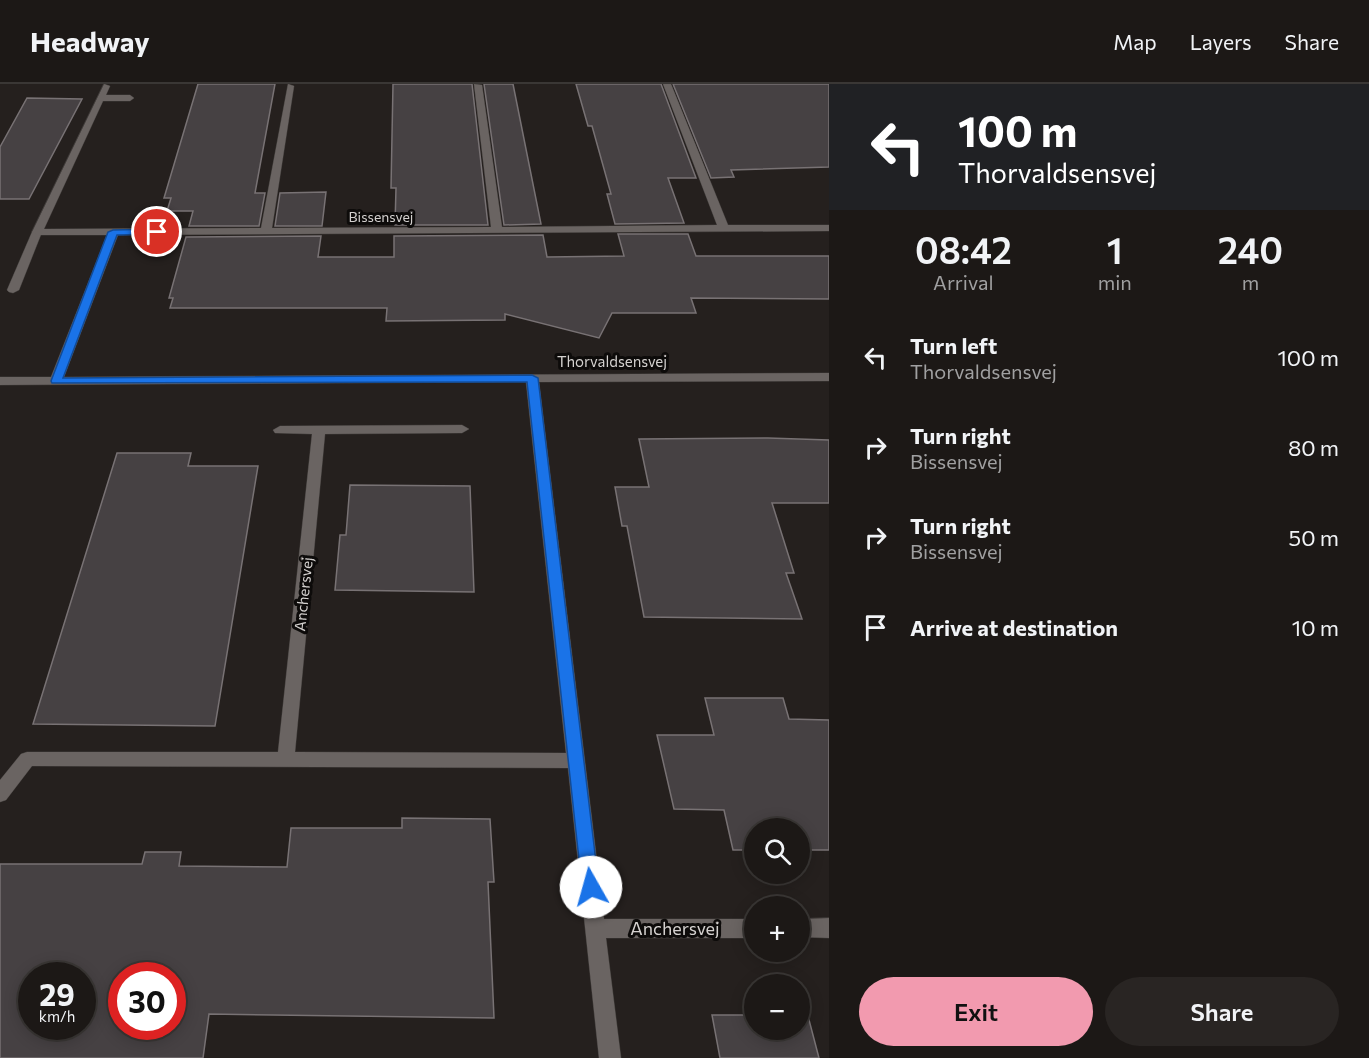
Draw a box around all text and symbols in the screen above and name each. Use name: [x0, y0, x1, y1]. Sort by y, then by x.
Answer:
text: Headway: [30, 24, 150, 58]
text: Map: [1113, 29, 1157, 54]
text: Layers: [1190, 29, 1252, 54]
text: Share: [1285, 29, 1339, 54]
text: 100 m: [958, 104, 1078, 156]
icon: left: [859, 108, 937, 186]
text: Thorvaldsensvej: [958, 156, 1156, 189]
pin: [131, 206, 182, 257]
street label: Bissensvej: [349, 208, 413, 225]
icon: arrive: [140, 215, 173, 248]
text: 08:42: [915, 227, 1012, 271]
text: 1: [1107, 227, 1123, 271]
text: 240: [1218, 227, 1283, 271]
text: Arrival: [933, 270, 994, 294]
text: min: [1098, 270, 1132, 294]
text: m: [1242, 270, 1259, 294]
text: Turn left: [910, 332, 997, 359]
icon: left: [859, 341, 892, 374]
text: 100 m: [1277, 344, 1339, 371]
street label: Thorvaldsensvej: [557, 352, 667, 370]
text: Thorvaldsensvej: [910, 359, 1057, 383]
text: Turn right: [910, 422, 1011, 449]
icon: right: [859, 431, 892, 464]
text: 80 m: [1288, 434, 1339, 461]
text: Bissensvej: [910, 449, 1003, 473]
text: Turn right: [910, 512, 1011, 539]
icon: right: [859, 521, 892, 554]
text: 50 m: [1289, 524, 1339, 551]
text: Bissensvej: [910, 539, 1003, 563]
street label: Anchersvej: [290, 556, 316, 632]
icon: arrive: [859, 611, 892, 644]
text: Arrive at destination: [910, 614, 1118, 641]
text: 10 m: [1292, 614, 1339, 641]
map controls: [744, 818, 810, 1040]
button: search: [744, 818, 810, 884]
position arrow: [559, 855, 623, 919]
button: +: [744, 896, 810, 962]
street label: Anchersvej: [630, 917, 720, 939]
speed limit sign: 30: [108, 962, 186, 1040]
button: −: [744, 974, 810, 1040]
text: 29: [39, 975, 75, 1012]
button: Exit: [859, 977, 1093, 1046]
button: Share: [1105, 977, 1339, 1046]
text: km/h: [39, 1007, 75, 1025]

